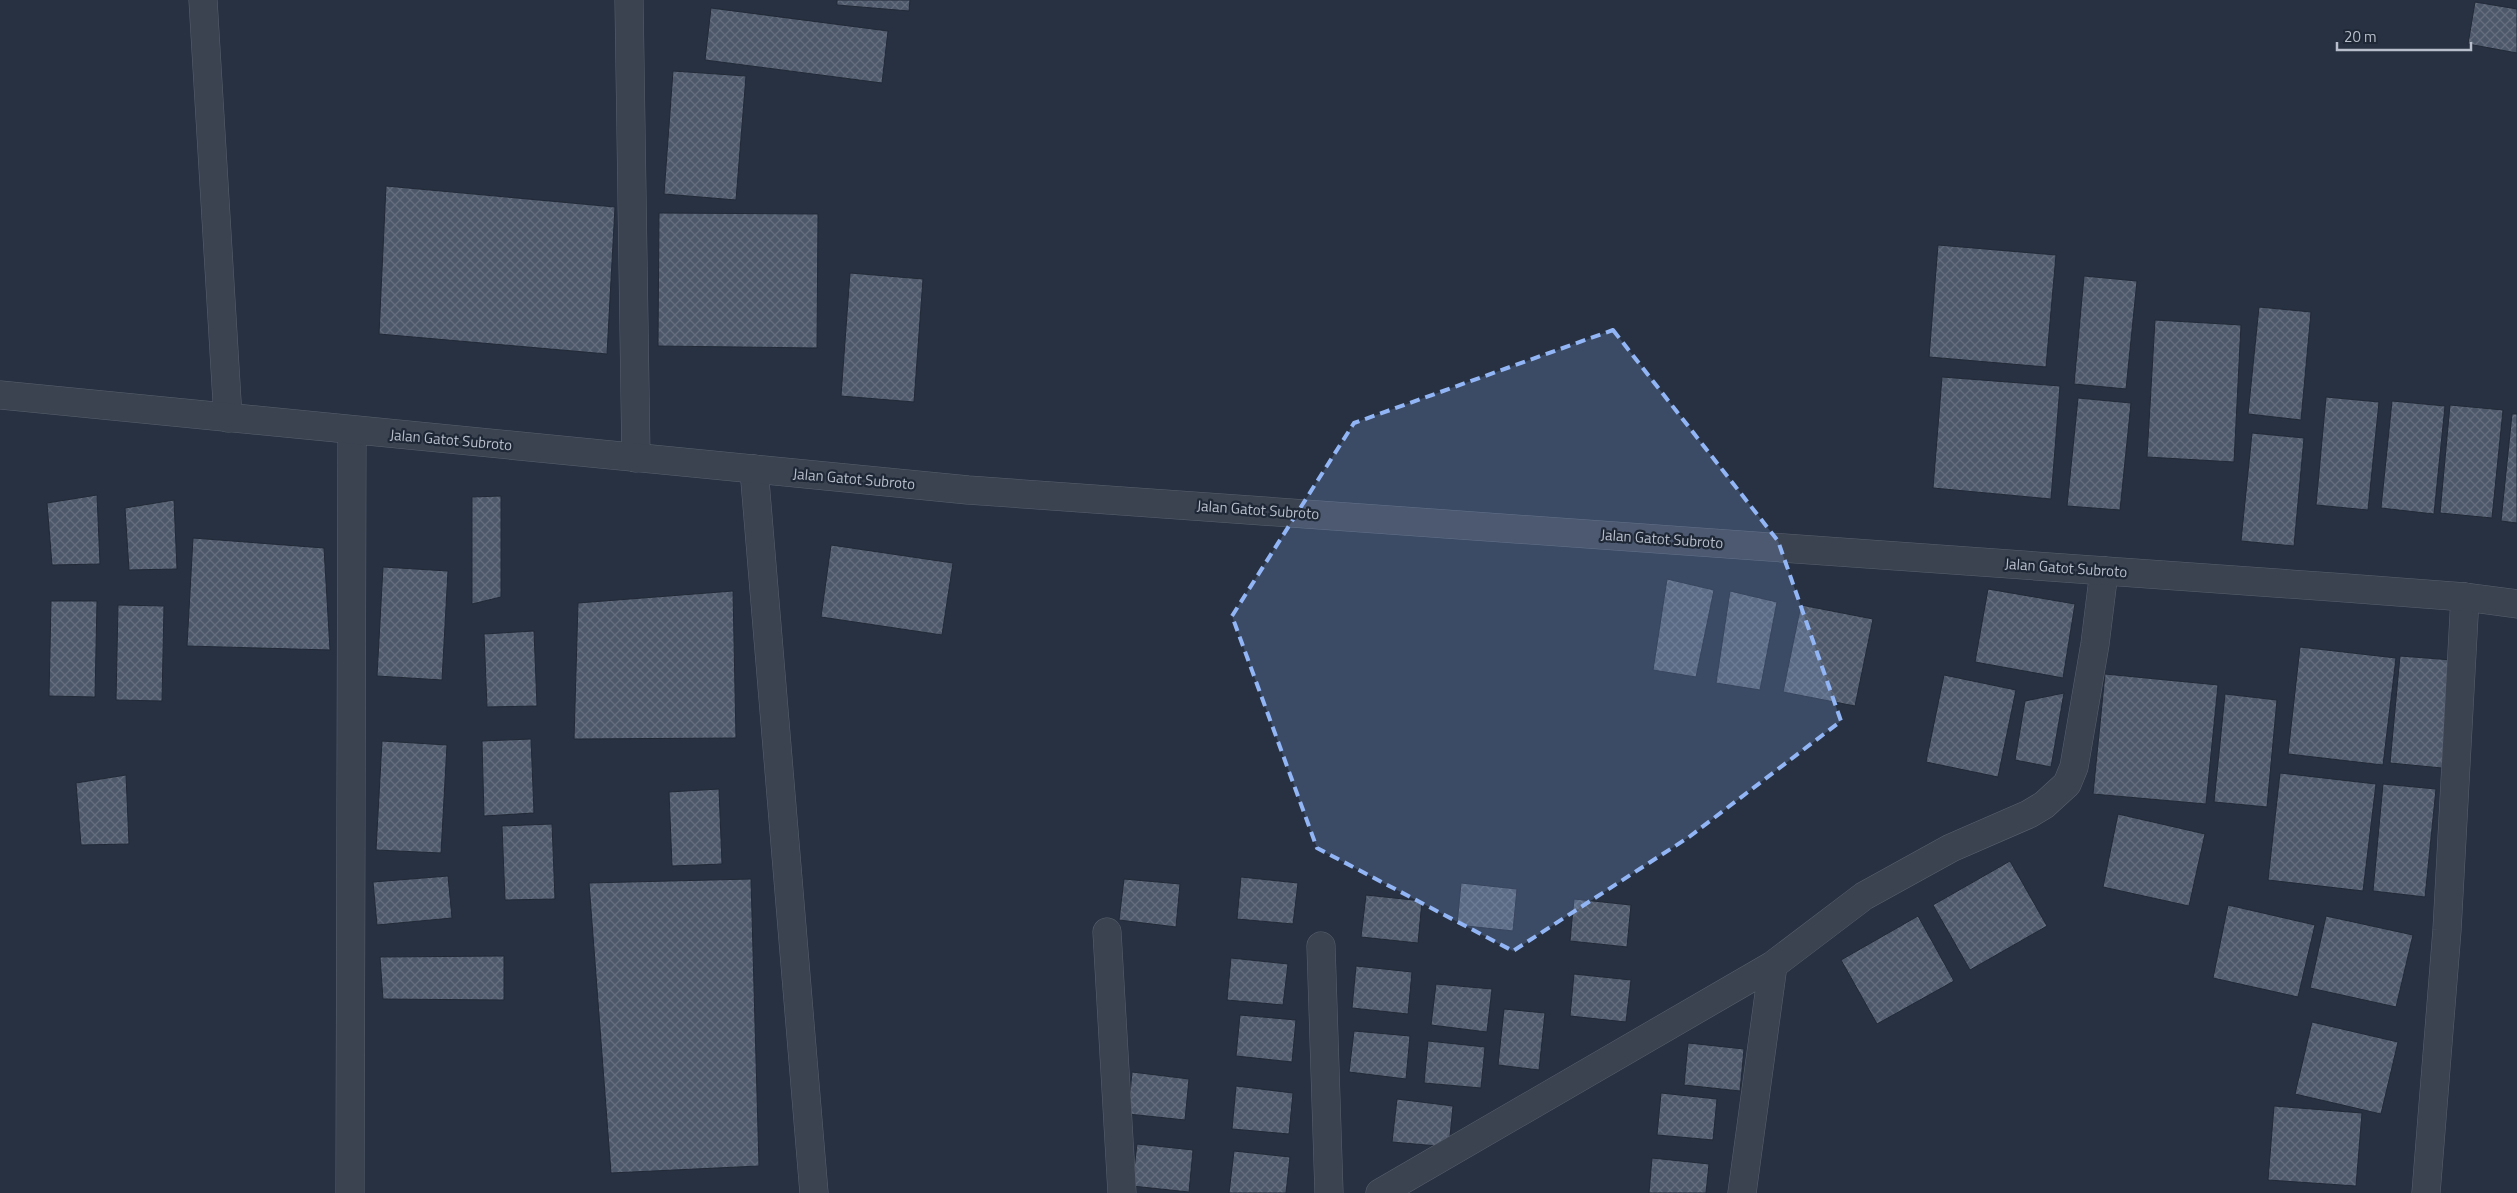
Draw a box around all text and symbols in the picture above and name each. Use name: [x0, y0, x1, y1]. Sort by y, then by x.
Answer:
scale bar: [2337, 20, 2471, 52]
text: 20 m: [2344, 25, 2377, 48]
street label: Jalan Gatot Subroto: [389, 423, 513, 456]
street label: Jalan Gatot Subroto: [792, 462, 916, 495]
street label: Jalan Gatot Subroto: [1196, 494, 1320, 525]
street label: Jalan Gatot Subroto: [1600, 523, 1724, 554]
street label: Jalan Gatot Subroto: [2004, 552, 2128, 583]

